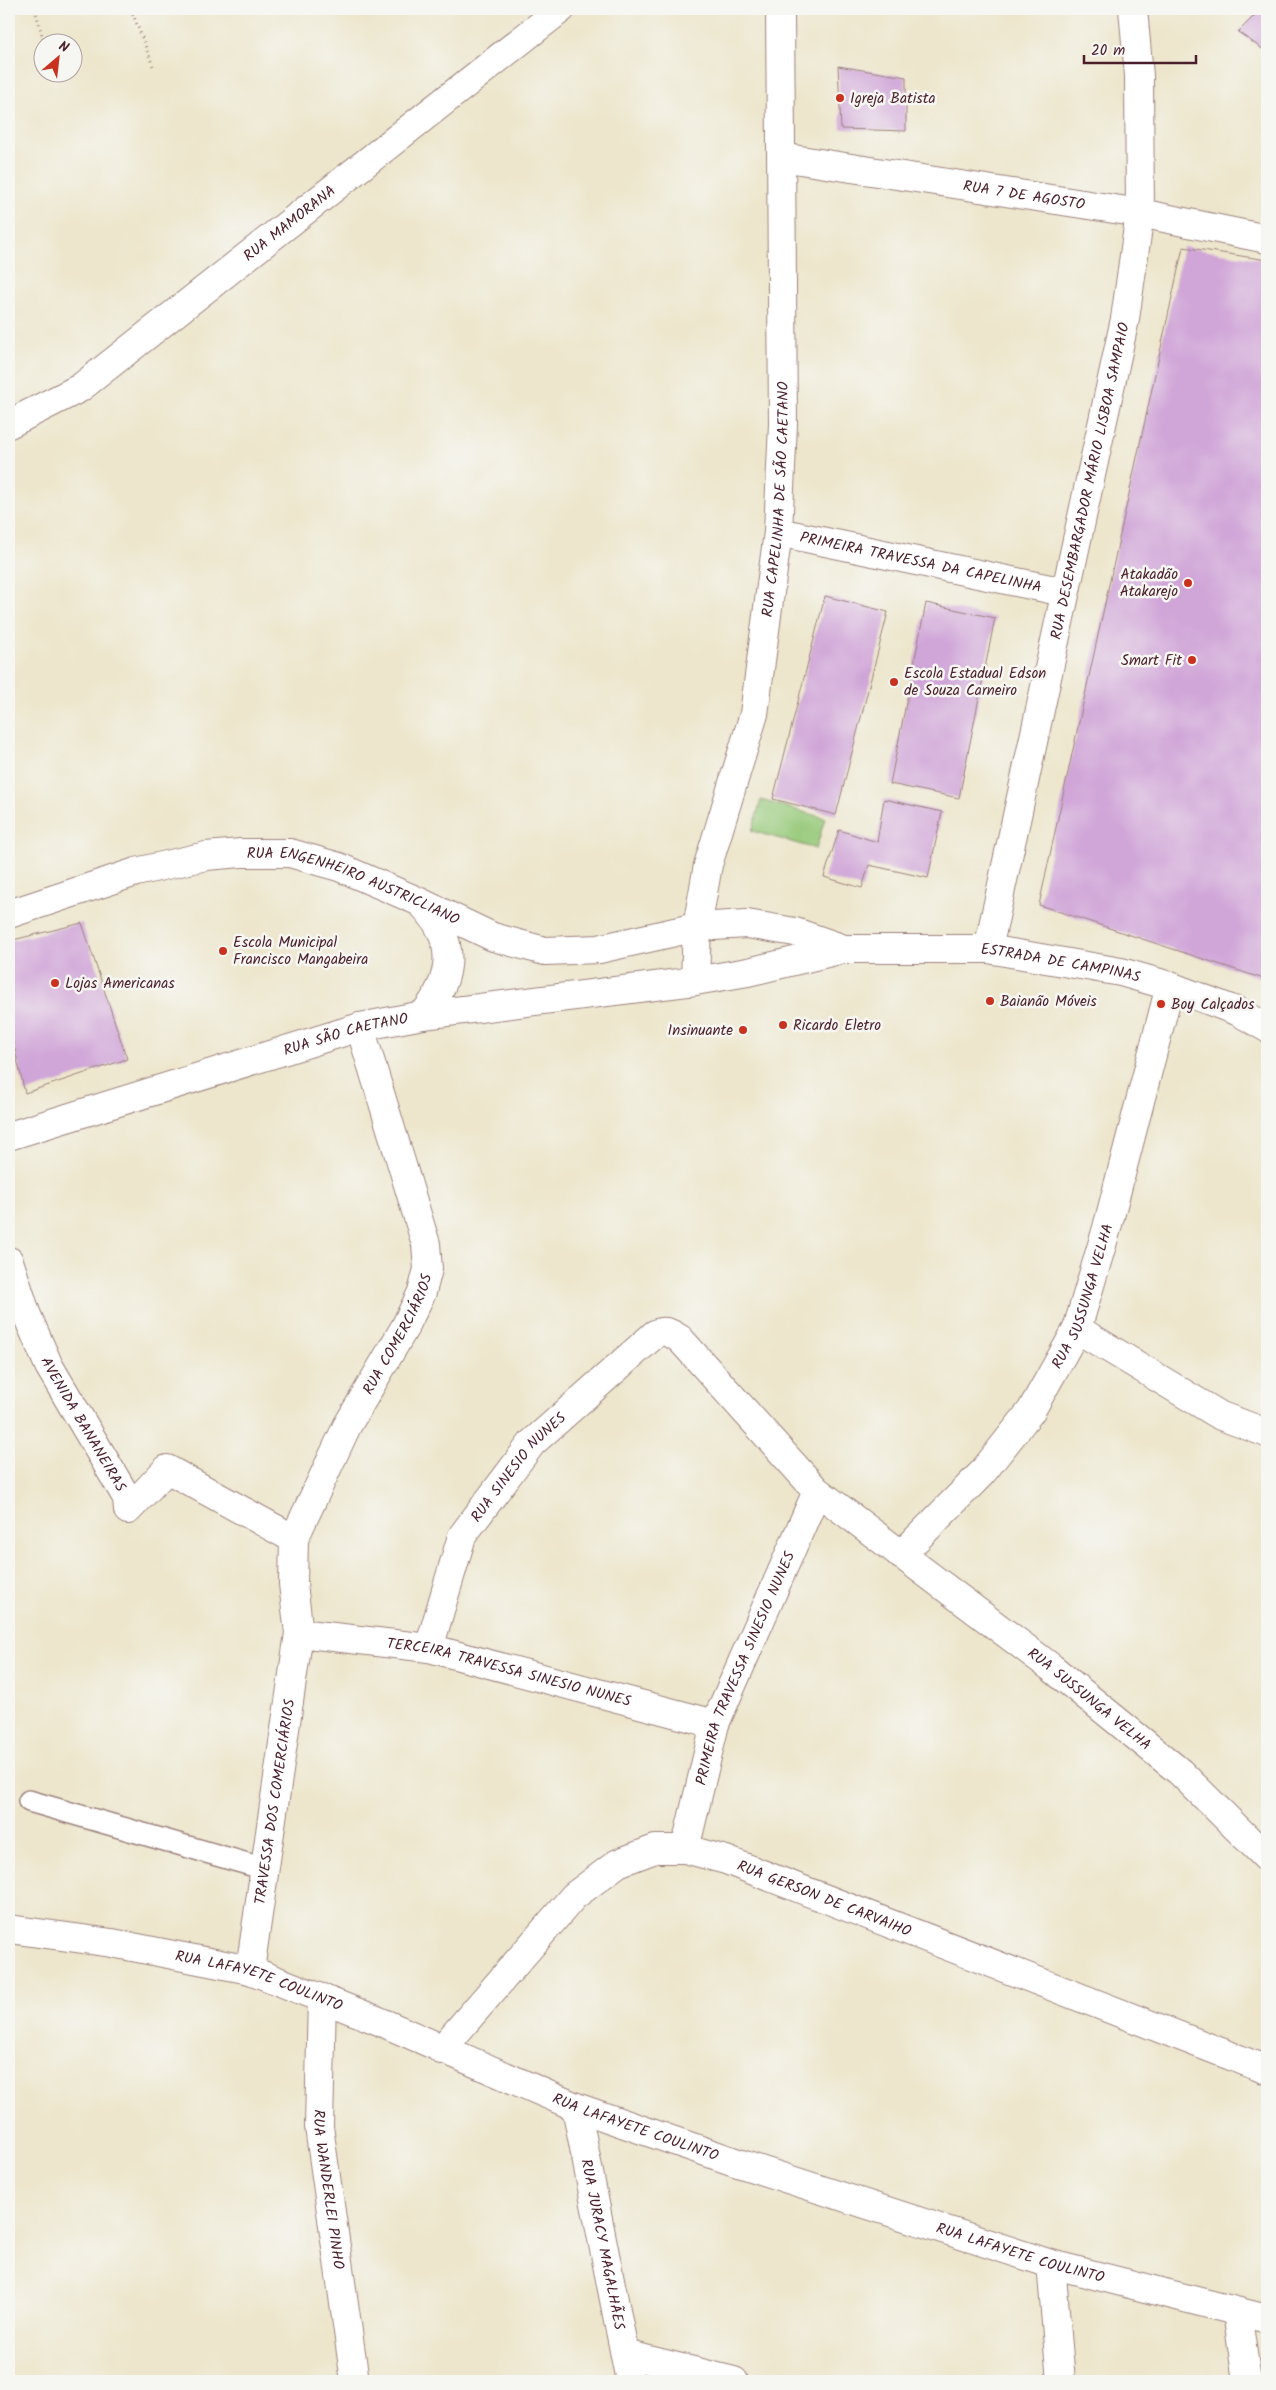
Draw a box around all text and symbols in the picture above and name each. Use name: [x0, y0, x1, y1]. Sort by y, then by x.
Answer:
north arrow: [32, 32, 82, 82]
scale bar: [1084, 32, 1196, 64]
text: N: [55, 36, 73, 59]
text: 20 m: [1091, 39, 1125, 63]
place label: Igreja Batista: [850, 87, 936, 111]
marker: Igreja Batista: [834, 92, 846, 104]
street label: RUA 7 DE AGOSTO: [961, 175, 1087, 217]
street label: RUA MAMORANA: [238, 180, 341, 268]
street label: RUA DESEMBARGADOR MÁRIO LISBOA SAMPAIO: [1045, 320, 1137, 642]
street label: RUA CAPELINHA DE SÃO CAETANO: [756, 381, 796, 619]
street label: PRIMEIRA TRAVESSA DA CAPELINHA: [798, 526, 1044, 600]
place label: Atakadão Atakarejo: [1120, 563, 1178, 604]
marker: Atakadão Atakarejo: [1182, 577, 1194, 589]
place label: Smart Fit: [1121, 649, 1182, 673]
marker: Smart Fit: [1186, 654, 1198, 666]
place label: Escola Estadual Edson de Souza Carneiro: [904, 662, 1046, 703]
marker: Escola Estadual Edson de Souza Carneiro: [888, 676, 900, 688]
street label: RUA ENGENHEIRO AUSTRICLIANO: [247, 842, 463, 932]
place label: Escola Municipal Francisco Mangabeira: [233, 931, 368, 972]
street label: ESTRADA DE CAMPINAS: [981, 938, 1143, 990]
marker: Escola Municipal Francisco Mangabeira: [217, 945, 229, 957]
place label: Lojas Americanas: [65, 972, 175, 996]
marker: Lojas Americanas: [49, 977, 61, 989]
place label: Baianão Móveis: [1000, 990, 1097, 1014]
place label: Boy Calçados: [1171, 993, 1255, 1017]
marker: Baianão Móveis: [984, 995, 996, 1007]
marker: Boy Calçados: [1155, 998, 1167, 1010]
street label: RUA SÃO CAETANO: [280, 1007, 410, 1063]
place label: Ricardo Eletro: [793, 1014, 881, 1038]
place label: Insinuante: [668, 1019, 733, 1043]
marker: Ricardo Eletro: [777, 1019, 789, 1031]
marker: Insinuante: [737, 1024, 749, 1036]
street label: RUA SUSSUNGA VELHA: [1046, 1221, 1121, 1374]
street label: RUA COMERCIÁRIOS: [357, 1271, 439, 1399]
street label: AVENIDA BANANEIRAS: [34, 1353, 132, 1497]
street label: RUA SINESIO NUNES: [465, 1407, 572, 1528]
street label: PRIMEIRA TRAVESSA SINESIO NUNES: [690, 1548, 802, 1788]
street label: TERCEIRA TRAVESSA SINESIO NUNES: [385, 1632, 634, 1714]
street label: RUA SUSSUNGA VELHA: [1022, 1642, 1156, 1757]
street label: TRAVESSA DOS COMERCIÁRIOS: [249, 1697, 302, 1906]
street label: RUA GERSON DE CARVAIHO: [733, 1854, 915, 1944]
street label: RUA LAFAYETE COULINTO: [173, 1945, 346, 2018]
street label: RUA LAFAYETE COULINTO: [548, 2087, 722, 2168]
street label: RUA WANDERLEI PINHO: [306, 2109, 350, 2271]
street label: RUA JURACY MAGALHÃES: [574, 2157, 631, 2332]
street label: RUA LAFAYETE COULINTO: [933, 2217, 1107, 2290]

